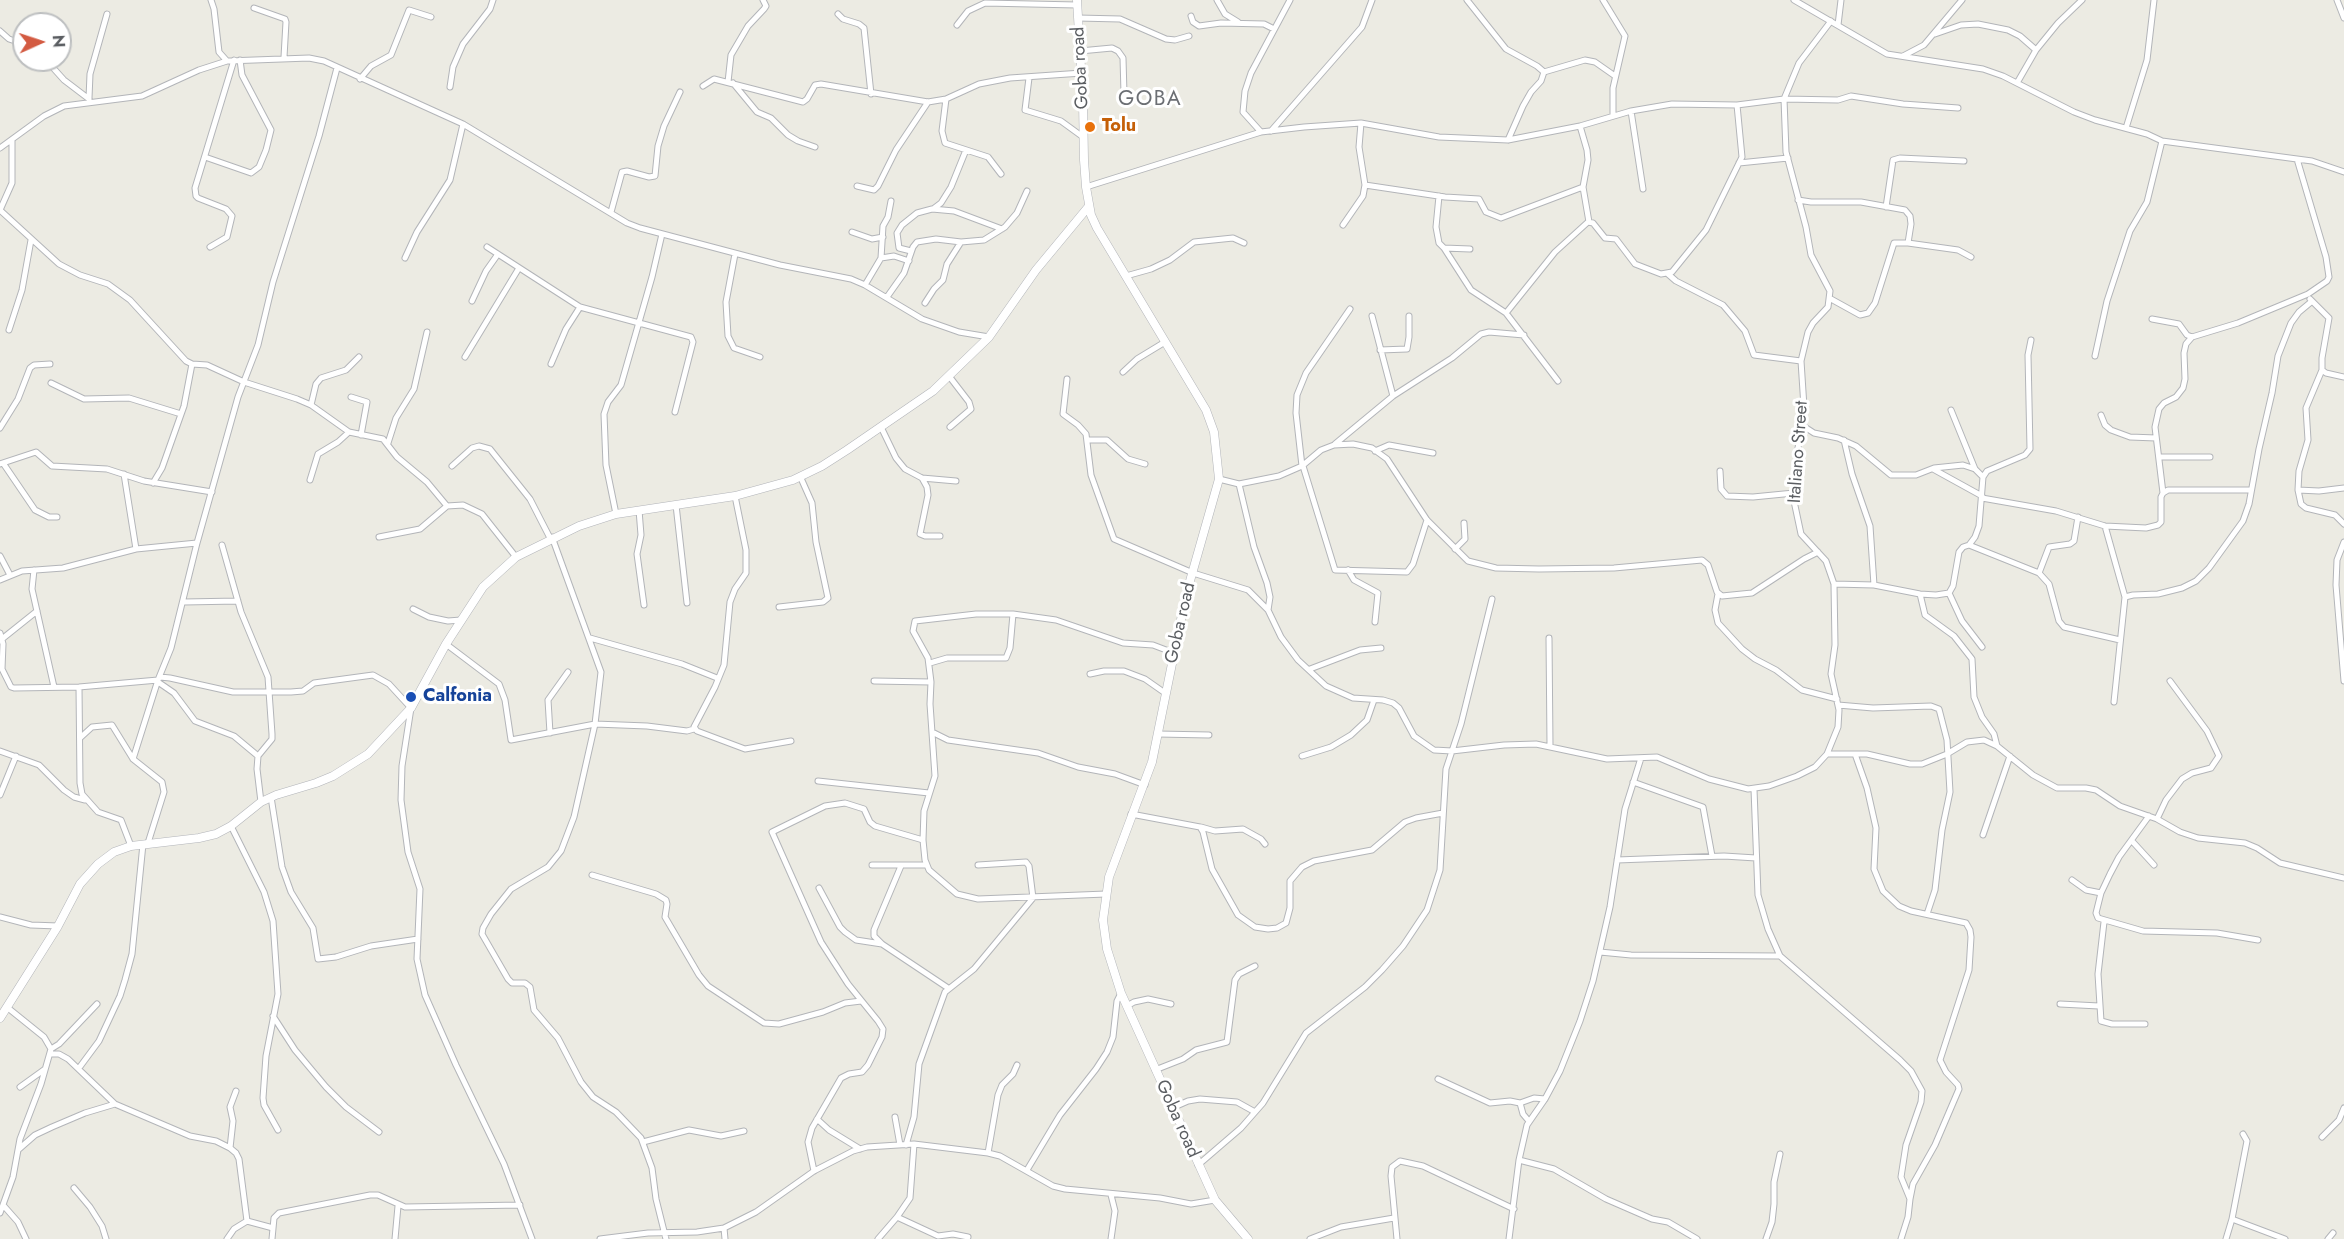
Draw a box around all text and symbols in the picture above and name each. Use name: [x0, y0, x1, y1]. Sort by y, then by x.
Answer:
north arrow: [12, 12, 72, 72]
street label: Goba road: [1068, 26, 1094, 110]
text: N: [47, 34, 70, 48]
district label: GOBA: [1118, 87, 1182, 113]
place label: Tolu: [1102, 116, 1136, 138]
marker: Tolu: [1083, 120, 1097, 134]
street label: Italiano Street: [1785, 400, 1813, 504]
street label: Goba road: [1161, 580, 1201, 666]
place label: Calfonia: [423, 686, 492, 708]
marker: Calfonia: [404, 690, 418, 704]
street label: Goba road: [1150, 1077, 1204, 1161]

